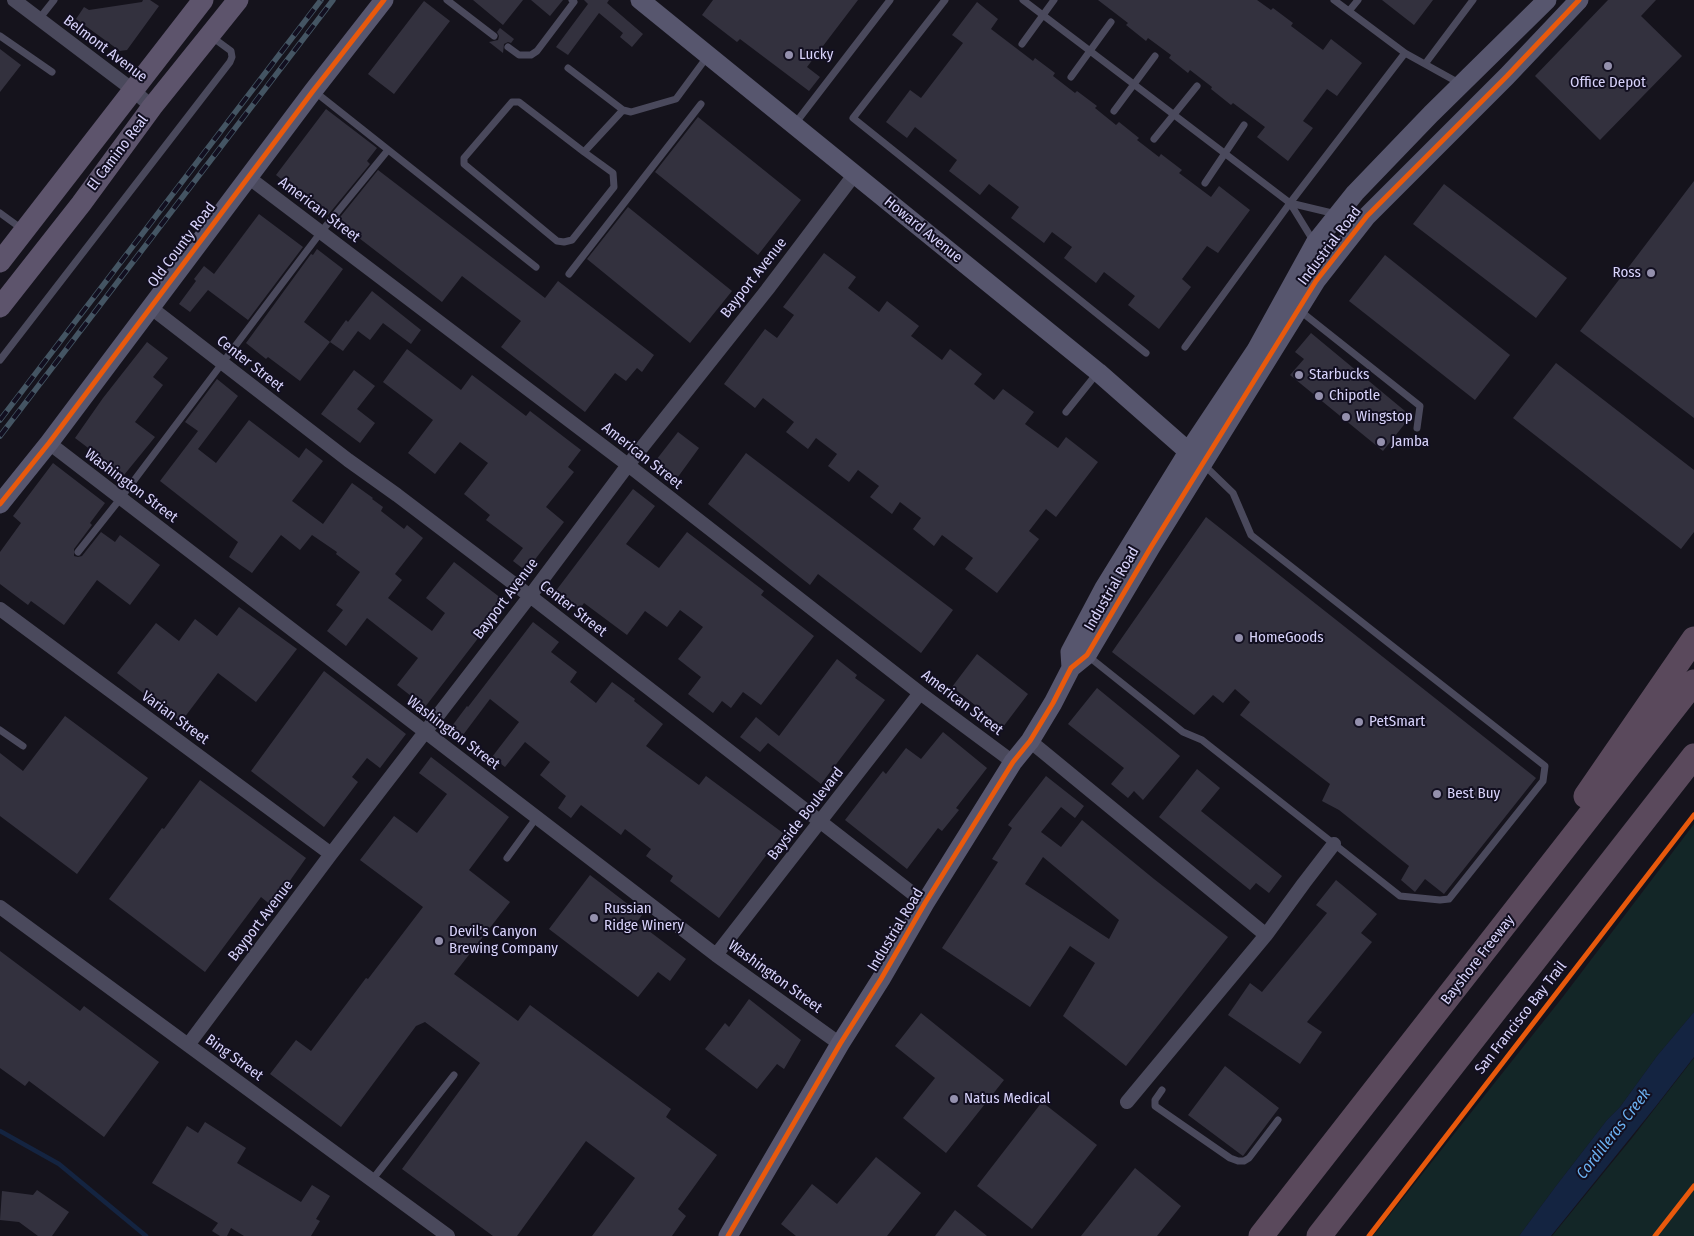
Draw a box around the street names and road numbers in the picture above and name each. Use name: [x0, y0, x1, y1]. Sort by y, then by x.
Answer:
street label: Belmont Avenue: [59, 12, 151, 86]
street label: El Camino Real: [84, 112, 152, 194]
street label: American Street: [275, 173, 363, 247]
street label: Howard Avenue: [880, 193, 966, 267]
street label: Old County Road: [144, 199, 220, 291]
street label: Industrial Road: [1295, 203, 1365, 289]
street label: Bayport Avenue: [717, 234, 791, 322]
street label: Center Street: [213, 332, 287, 396]
street label: American Street: [598, 419, 686, 493]
street label: Washington Street: [81, 445, 181, 527]
street label: Industrial Road: [1081, 544, 1143, 634]
street label: Bayport Avenue: [470, 555, 542, 643]
street label: Center Street: [536, 577, 610, 641]
street label: American Street: [918, 666, 1006, 740]
street label: Varian Street: [138, 687, 212, 749]
street label: Washington Street: [403, 692, 503, 774]
street label: Bayside Boulevard: [764, 764, 848, 864]
street label: Bayport Avenue: [225, 877, 297, 965]
street label: Industrial Road: [864, 885, 928, 975]
street label: Bayshore Freeway: [1437, 912, 1519, 1008]
street label: Washington Street: [724, 937, 826, 1017]
street label: San Francisco Bay Trail: [1471, 958, 1571, 1078]
street label: Bing Street: [201, 1031, 267, 1085]

